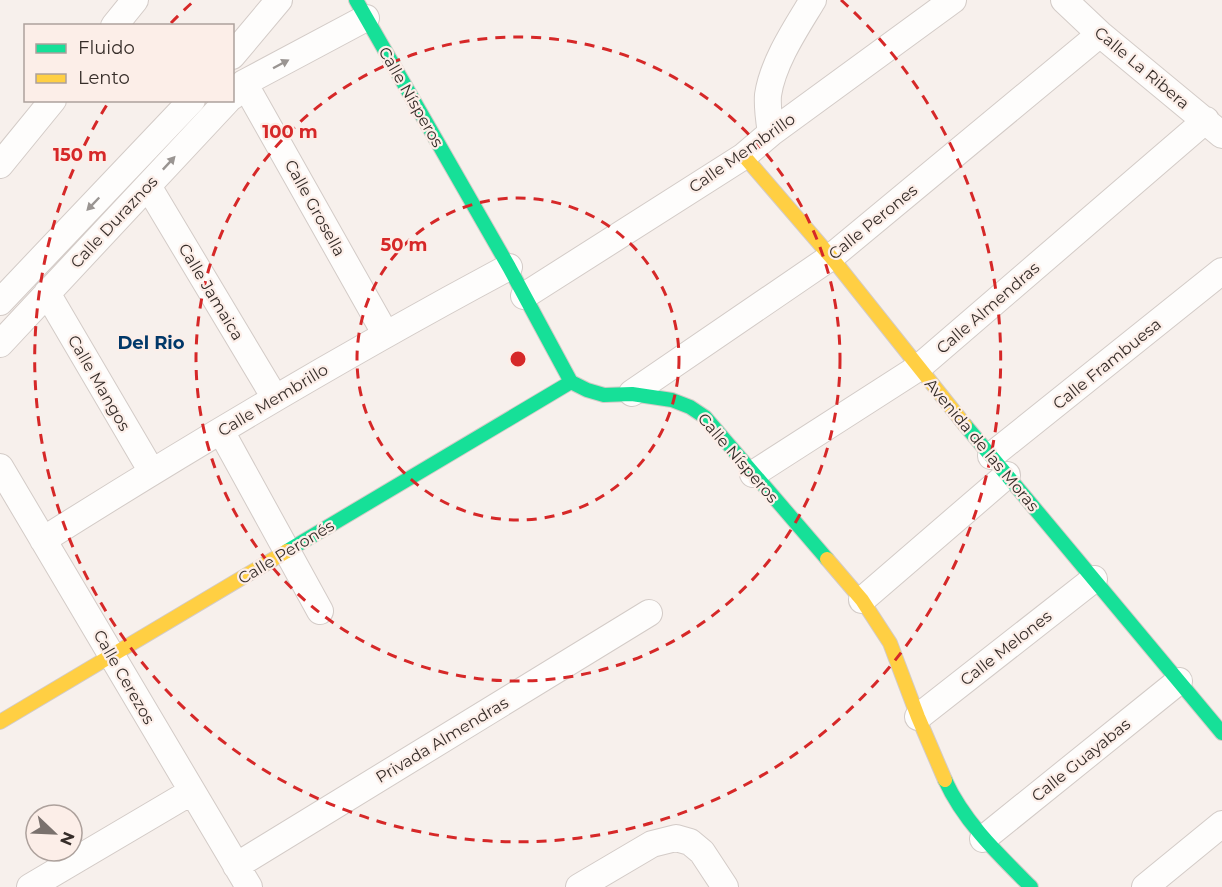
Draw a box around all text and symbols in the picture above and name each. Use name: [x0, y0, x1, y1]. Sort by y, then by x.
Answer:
street label: Calle La Ribera: [1091, 23, 1193, 113]
legend: [24, 24, 234, 102]
text: Fluido: [78, 37, 135, 59]
street label: Calle Nísperos: [375, 43, 448, 151]
one-way arrow: [272, 59, 289, 69]
text: Lento: [78, 67, 130, 89]
street label: Calle Membrillo: [685, 109, 799, 197]
text: 100 m: [262, 121, 318, 143]
text: 150 m: [53, 144, 107, 166]
one-way arrow: [162, 156, 176, 171]
street label: Calle Grosella: [281, 156, 349, 260]
street label: Calle Duraznos: [66, 172, 162, 272]
street label: Calle Perones: [825, 180, 921, 264]
one-way arrow: [87, 196, 101, 210]
text: 50 m: [381, 234, 427, 256]
street label: Calle Jamaica: [175, 240, 247, 344]
street label: Calle Almendras: [933, 258, 1044, 358]
street label: Calle Frambuesa: [1049, 315, 1165, 413]
street label: Calle Mangos: [64, 332, 134, 434]
district label: Del Rio: [117, 332, 185, 354]
centre of rings: [508, 349, 528, 369]
street label: Calle Membrillo: [214, 360, 332, 440]
street label: Avenida de las Moras: [921, 375, 1043, 515]
street label: Calle Nísperos: [694, 409, 782, 507]
street label: Calle Peronés: [235, 516, 338, 588]
street label: Calle Melones: [957, 606, 1056, 690]
street label: Calle Cerezos: [89, 627, 159, 728]
street label: Privada Almendras: [372, 693, 512, 787]
street label: Calle Guayabas: [1028, 714, 1134, 806]
north arrow: [24, 803, 84, 863]
text: N: [56, 829, 79, 848]

